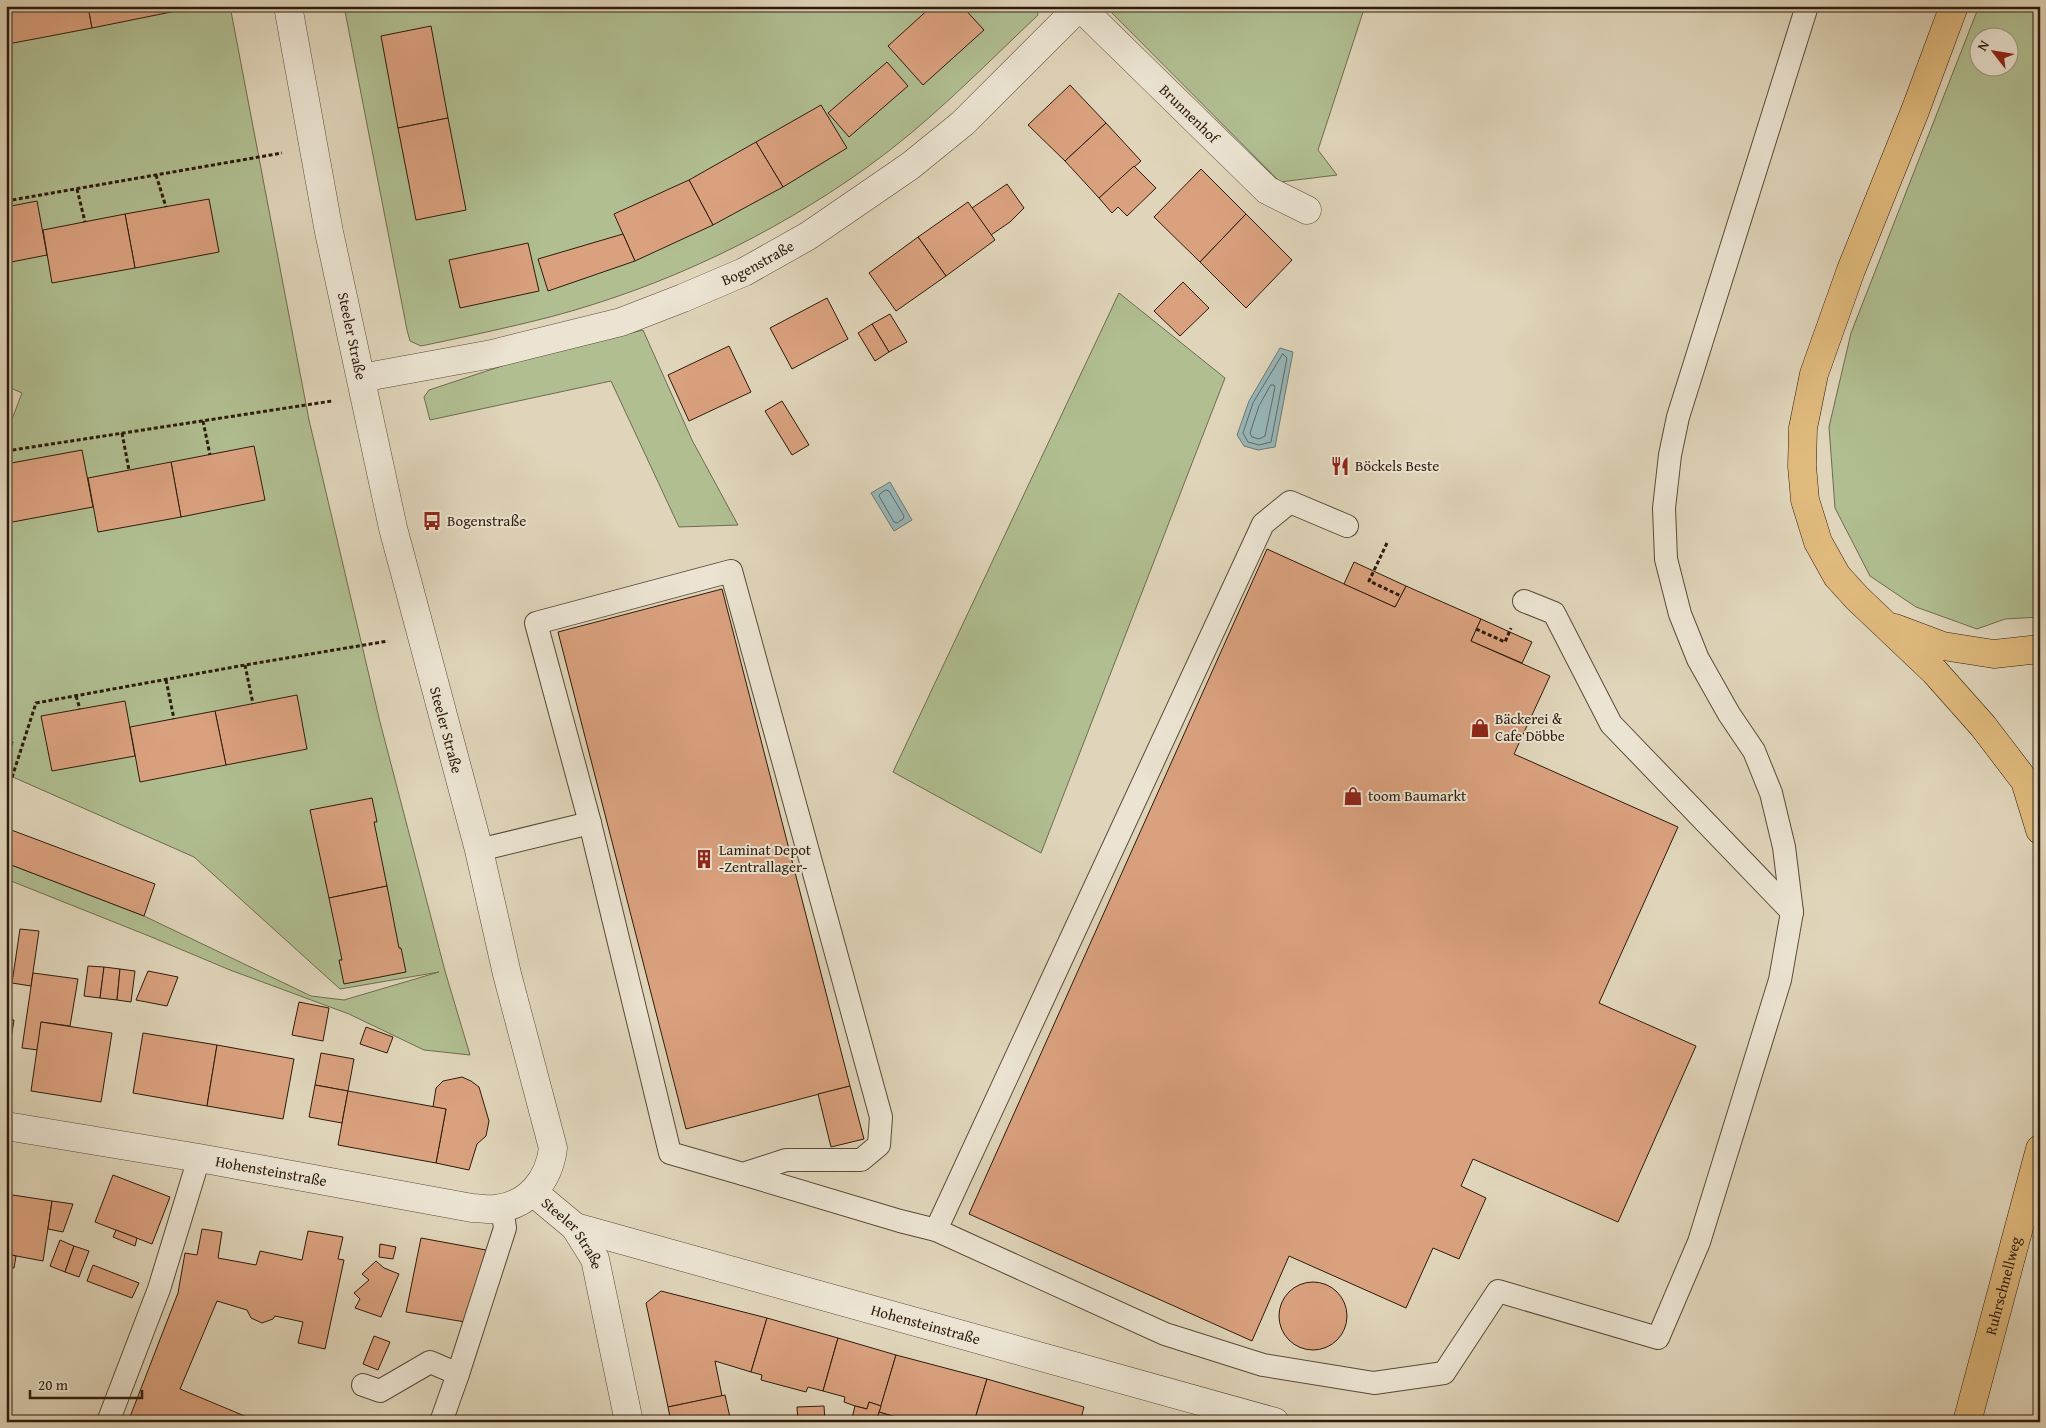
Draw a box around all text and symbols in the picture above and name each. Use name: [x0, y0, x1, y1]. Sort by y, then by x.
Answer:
north arrow: [1968, 28, 2018, 78]
text: N: [1972, 36, 1994, 54]
street label: Brunnenhof: [1155, 79, 1226, 149]
street label: Bogenstraße: [718, 235, 798, 290]
street label: Steeler Straße: [333, 290, 372, 382]
restaurant icon: Böckels Beste: [1329, 455, 1351, 477]
place label: Böckels Beste: [1355, 455, 1439, 476]
bus stop icon: Bogenstraße: [421, 510, 443, 532]
place label: Bogenstraße: [447, 510, 526, 531]
street label: Steeler Straße: [425, 684, 468, 776]
place label: Bäckerei & Cafe Döbbe: [1495, 708, 1565, 746]
shop icon: Bäckerei & Cafe Döbbe: [1469, 717, 1491, 739]
shop icon: toom Baumarkt: [1342, 785, 1364, 807]
place label: toom Baumarkt: [1368, 785, 1467, 806]
place label: Laminat Depot -Zentrallager-: [719, 839, 812, 877]
building icon: Laminat Depot -Zentrallager-: [693, 848, 715, 870]
street label: Hohensteinstraße: [214, 1150, 329, 1191]
street label: Steeler Straße: [537, 1192, 608, 1271]
street label: Ruhrschnellweg: [1980, 1234, 2026, 1337]
street label: Hohensteinstraße: [869, 1299, 983, 1349]
scale bar: [30, 1368, 142, 1400]
text: 20 m: [38, 1374, 69, 1395]

